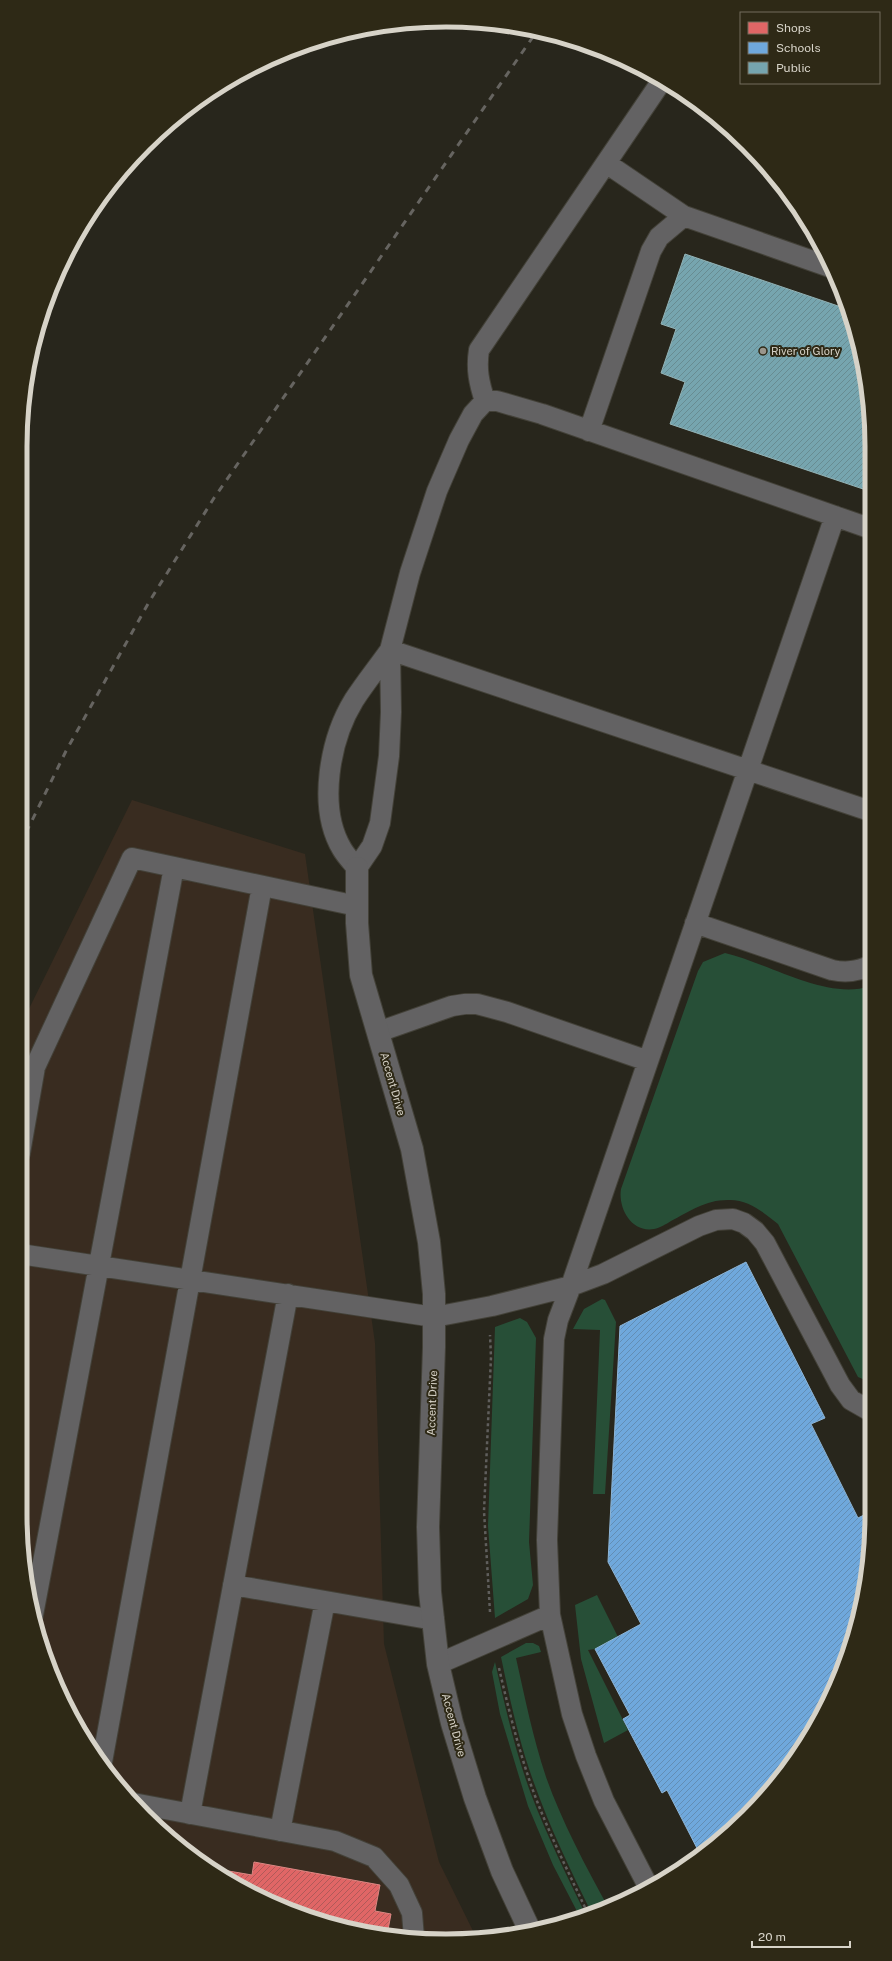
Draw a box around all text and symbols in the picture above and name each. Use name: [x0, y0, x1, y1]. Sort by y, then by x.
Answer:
legend: [740, 12, 880, 84]
text: Shops: [776, 21, 811, 35]
text: Schools: [776, 41, 821, 55]
text: Public: [776, 61, 811, 75]
place label: River of Glory: [771, 345, 840, 357]
marker: River of Glory: [758, 346, 768, 356]
street label: Accent Drive: [378, 1051, 408, 1117]
street label: Accent Drive: [425, 1370, 439, 1436]
street label: Accent Drive: [440, 1692, 468, 1758]
scale bar: [752, 1923, 850, 1949]
text: 20 m: [758, 1930, 786, 1944]

